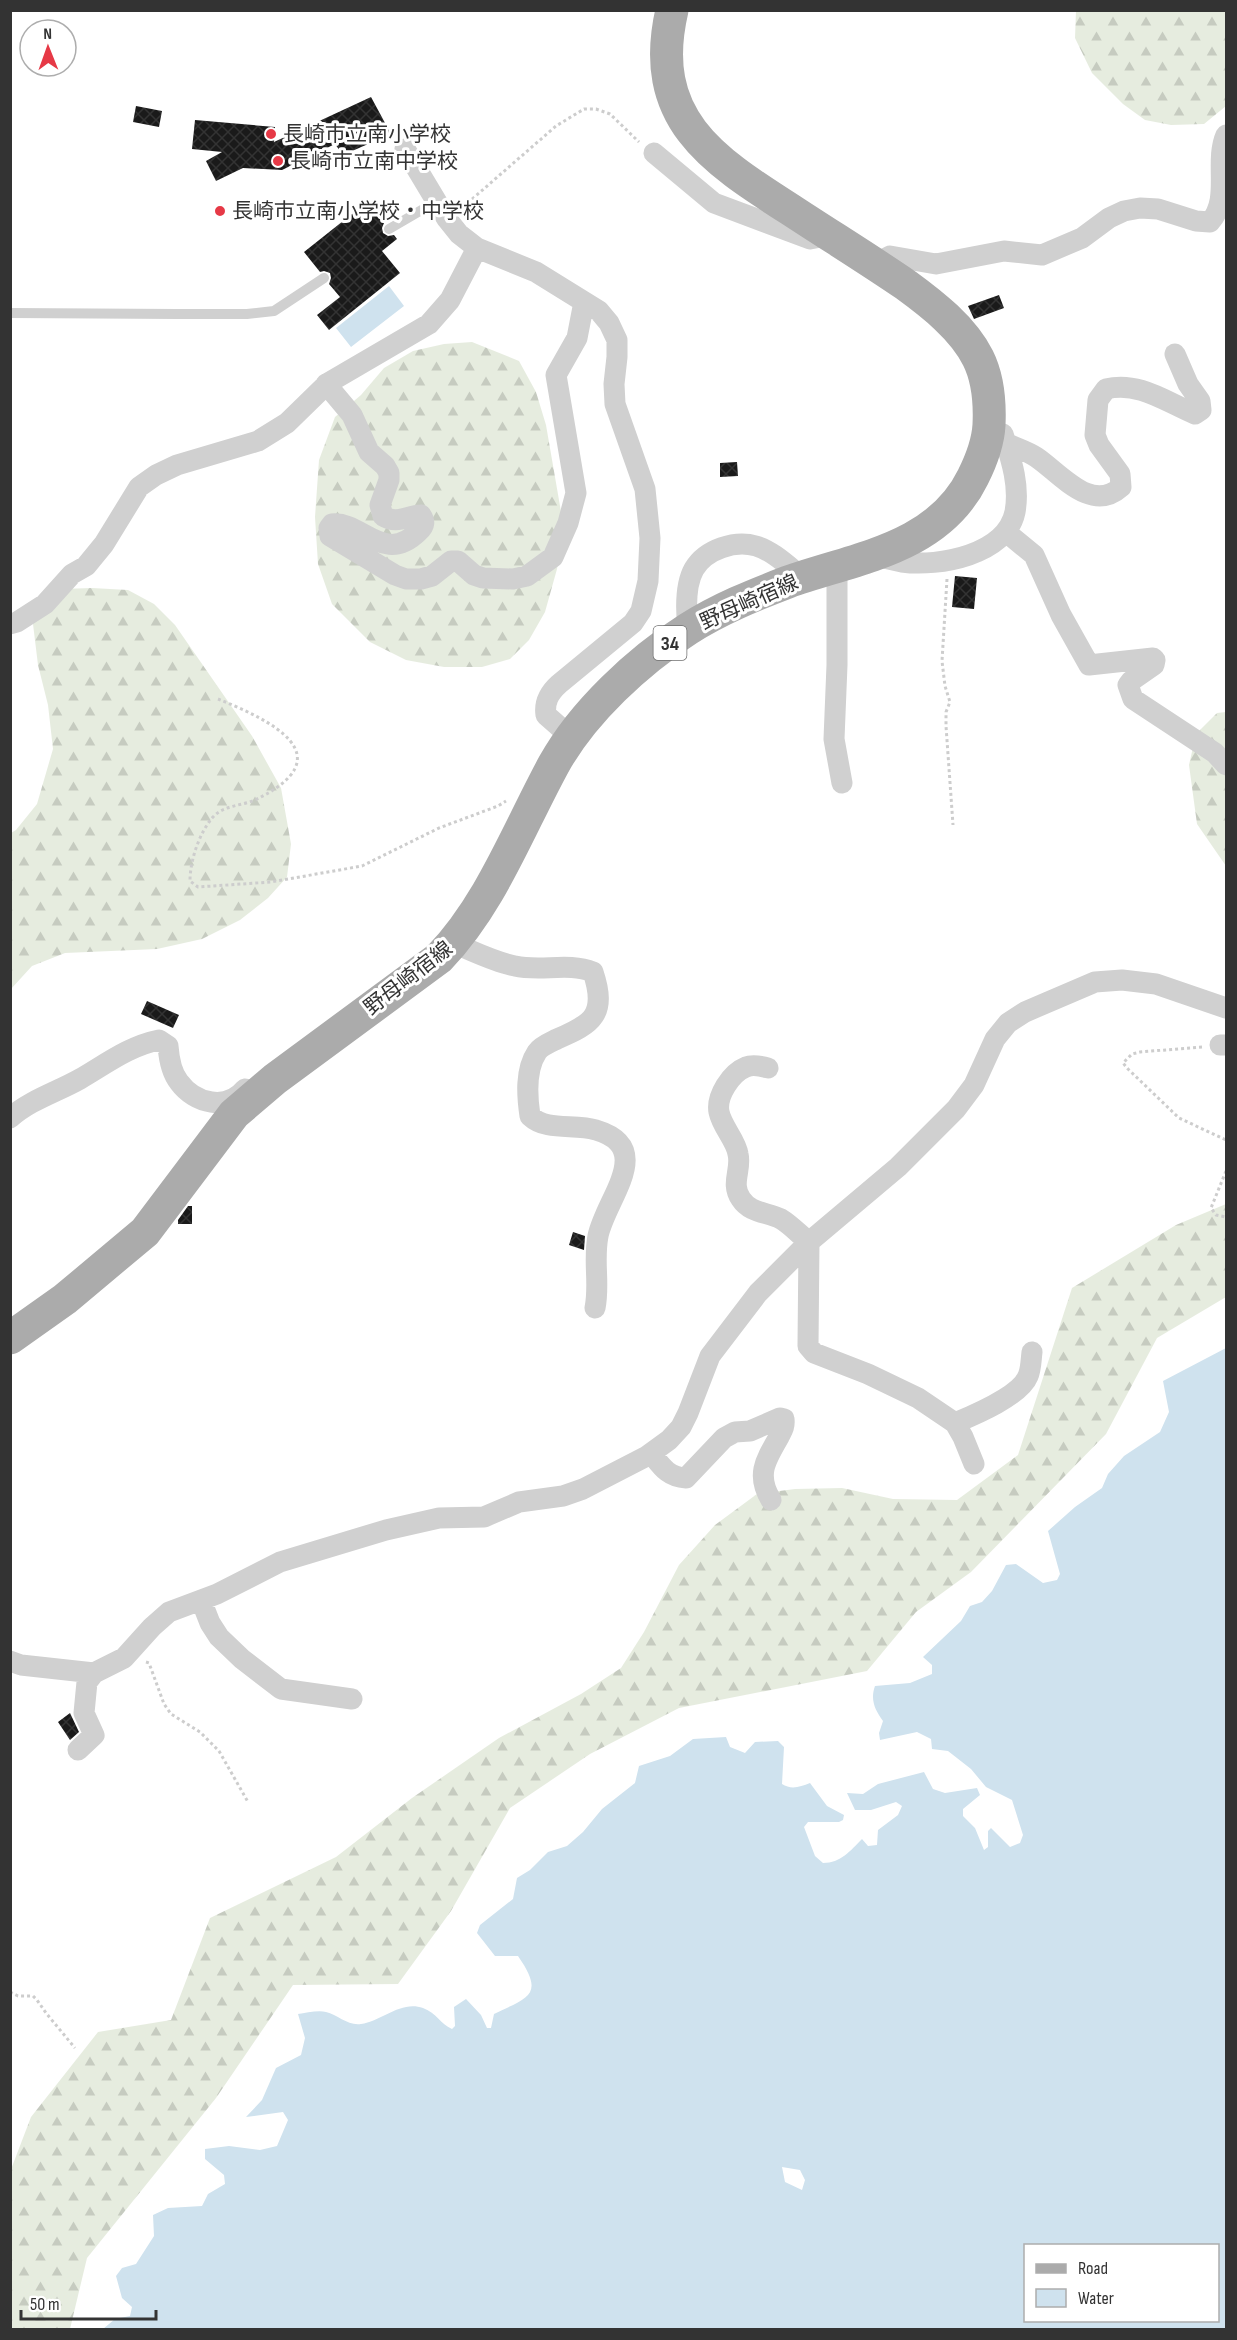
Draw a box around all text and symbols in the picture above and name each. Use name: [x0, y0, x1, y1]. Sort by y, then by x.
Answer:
north arrow: [18, 18, 78, 78]
text: N: [43, 25, 52, 44]
place label: 長崎市立南小学校: [283, 122, 451, 147]
marker: 長崎市立南小学校: [264, 127, 278, 141]
place label: 長崎市立南中学校: [290, 149, 458, 174]
marker: 長崎市立南中学校: [271, 154, 285, 168]
place label: 長崎市立南小学校・中学校: [232, 199, 484, 224]
marker: 長崎市立南小学校・中学校: [213, 204, 227, 218]
street label: 野母崎宿線: [696, 570, 802, 635]
road number: 34: [654, 626, 686, 660]
street label: 野母崎宿線: [359, 936, 457, 1021]
legend: [1024, 2244, 1219, 2322]
text: Road: [1078, 2258, 1108, 2279]
scale bar: [21, 2283, 156, 2321]
text: Water: [1078, 2288, 1114, 2309]
text: 50 m: [30, 2294, 60, 2315]

